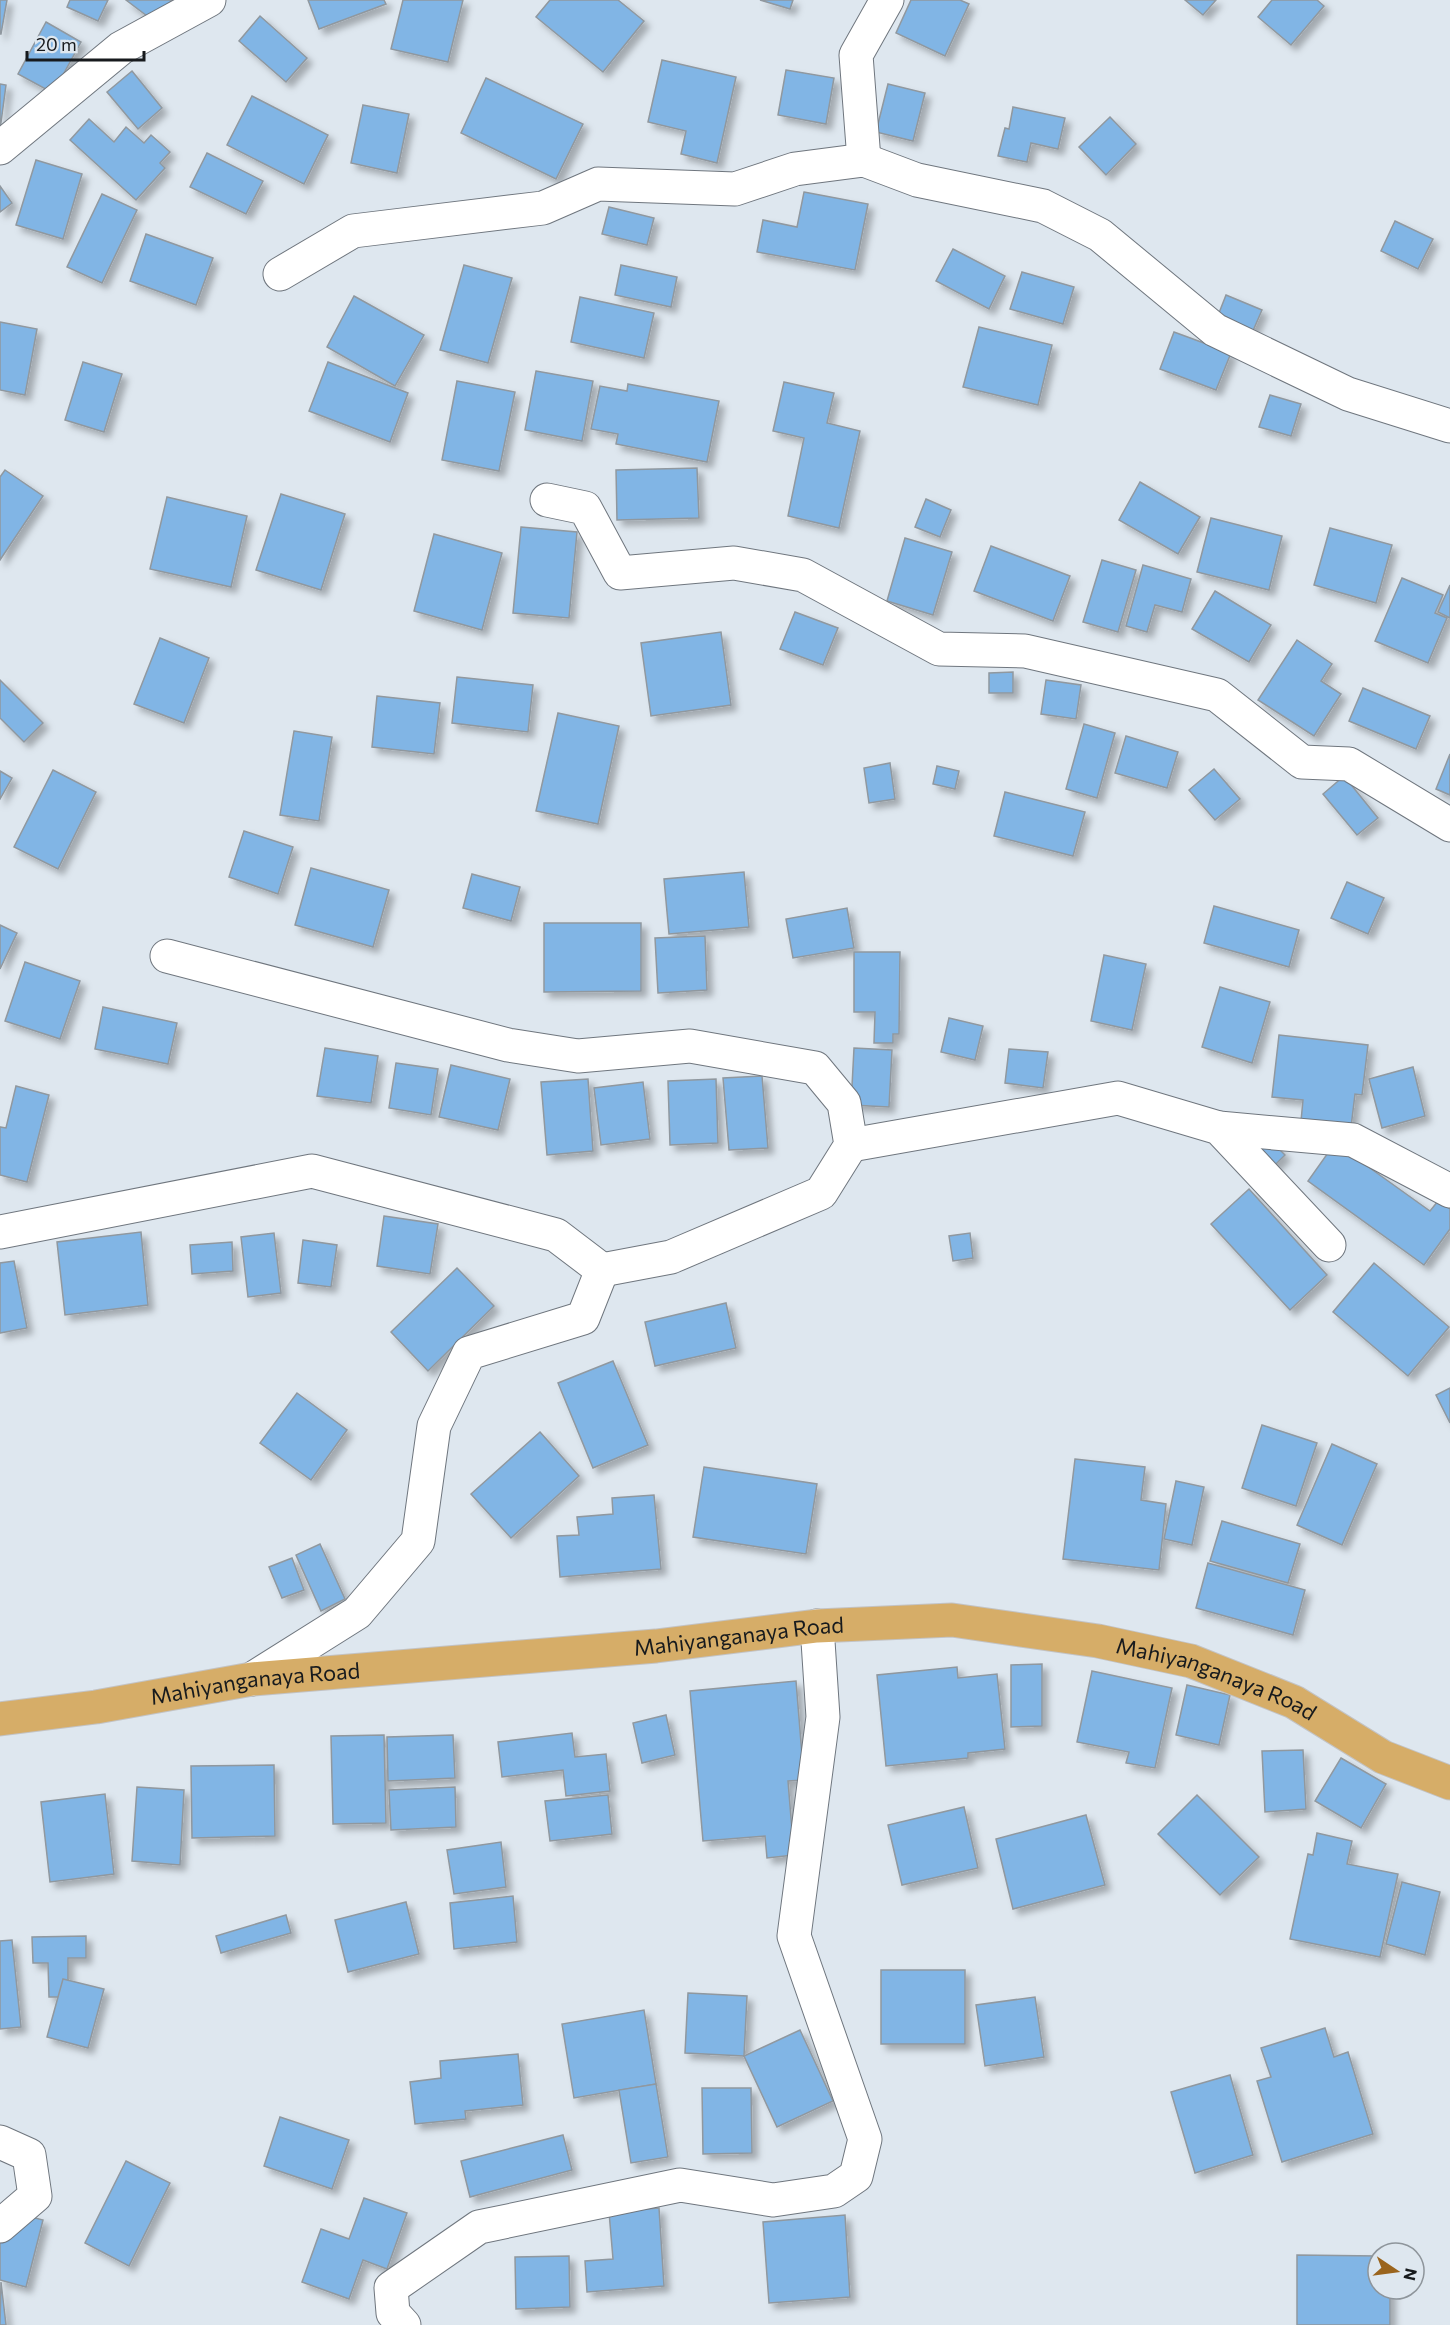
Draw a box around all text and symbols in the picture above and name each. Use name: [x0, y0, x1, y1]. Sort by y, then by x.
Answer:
scale bar: [27, 24, 144, 62]
text: 20 m: [36, 33, 77, 55]
street label: Mahiyanganaya Road: [633, 1611, 844, 1661]
street label: Mahiyanganaya Road: [1114, 1631, 1322, 1726]
street label: Mahiyanganaya Road: [148, 1656, 361, 1710]
north arrow: [1366, 2241, 1426, 2301]
text: N: [1400, 2267, 1422, 2282]

